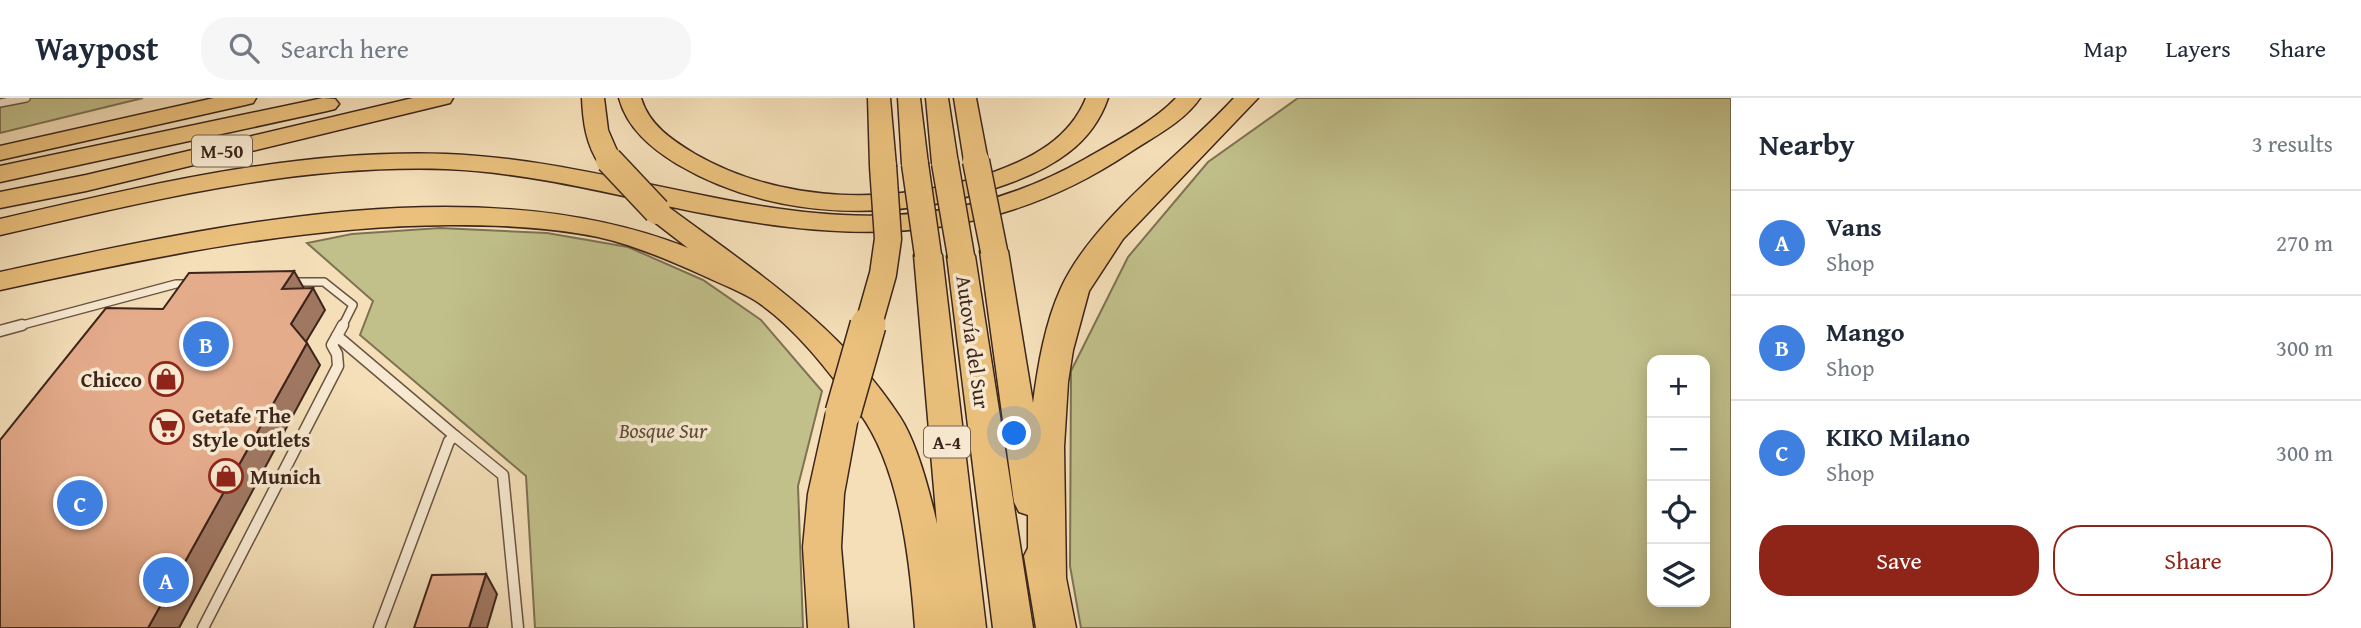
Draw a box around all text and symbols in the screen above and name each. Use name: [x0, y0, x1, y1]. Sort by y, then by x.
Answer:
search box: [201, 17, 691, 80]
text: Waypost: [35, 24, 159, 72]
icon: search: [225, 29, 263, 67]
text: Search here: [281, 29, 409, 68]
text: Map: [2084, 31, 2127, 66]
text: Layers: [2165, 31, 2231, 66]
text: Share: [2269, 31, 2326, 66]
text: Nearby: [1759, 122, 1855, 166]
text: 3 results: [2252, 127, 2333, 160]
road number: M-50: [192, 136, 252, 166]
text: Vans: [1826, 207, 1882, 246]
text: A: [1775, 226, 1789, 259]
text: 270 m: [2276, 226, 2333, 259]
text: Shop: [1826, 246, 1874, 279]
street label: Autovía del Sur: [948, 273, 998, 411]
text: Mango: [1826, 312, 1905, 351]
pin: B: [183, 318, 229, 370]
text: B: [1775, 331, 1789, 364]
text: 300 m: [2276, 331, 2333, 364]
text: Shop: [1826, 351, 1874, 384]
map controls: [1647, 355, 1710, 607]
button: +: [1647, 355, 1710, 418]
shop icon: Chicco: [147, 360, 185, 398]
place label: Chicco: [81, 364, 142, 395]
place label: Getafe The Style Outlets: [192, 400, 310, 455]
supermarket icon: Getafe The Style Outlets: [148, 408, 186, 446]
park label: Bosque Sur: [618, 415, 708, 446]
your location: [997, 416, 1031, 450]
text: KIKO Milano: [1826, 417, 1970, 456]
button: −: [1647, 418, 1710, 481]
road number: A-4: [924, 426, 970, 458]
text: C: [1775, 436, 1789, 469]
text: 300 m: [2276, 436, 2333, 469]
text: Shop: [1826, 456, 1874, 489]
shop icon: Munich: [207, 457, 245, 495]
place label: Munich: [250, 461, 321, 492]
pin: C: [57, 477, 103, 529]
button: locate: [1647, 481, 1710, 544]
button: Save: [1759, 525, 2039, 596]
button: Share: [2053, 525, 2333, 596]
button: layers: [1647, 544, 1710, 607]
pin: A: [143, 554, 189, 606]

